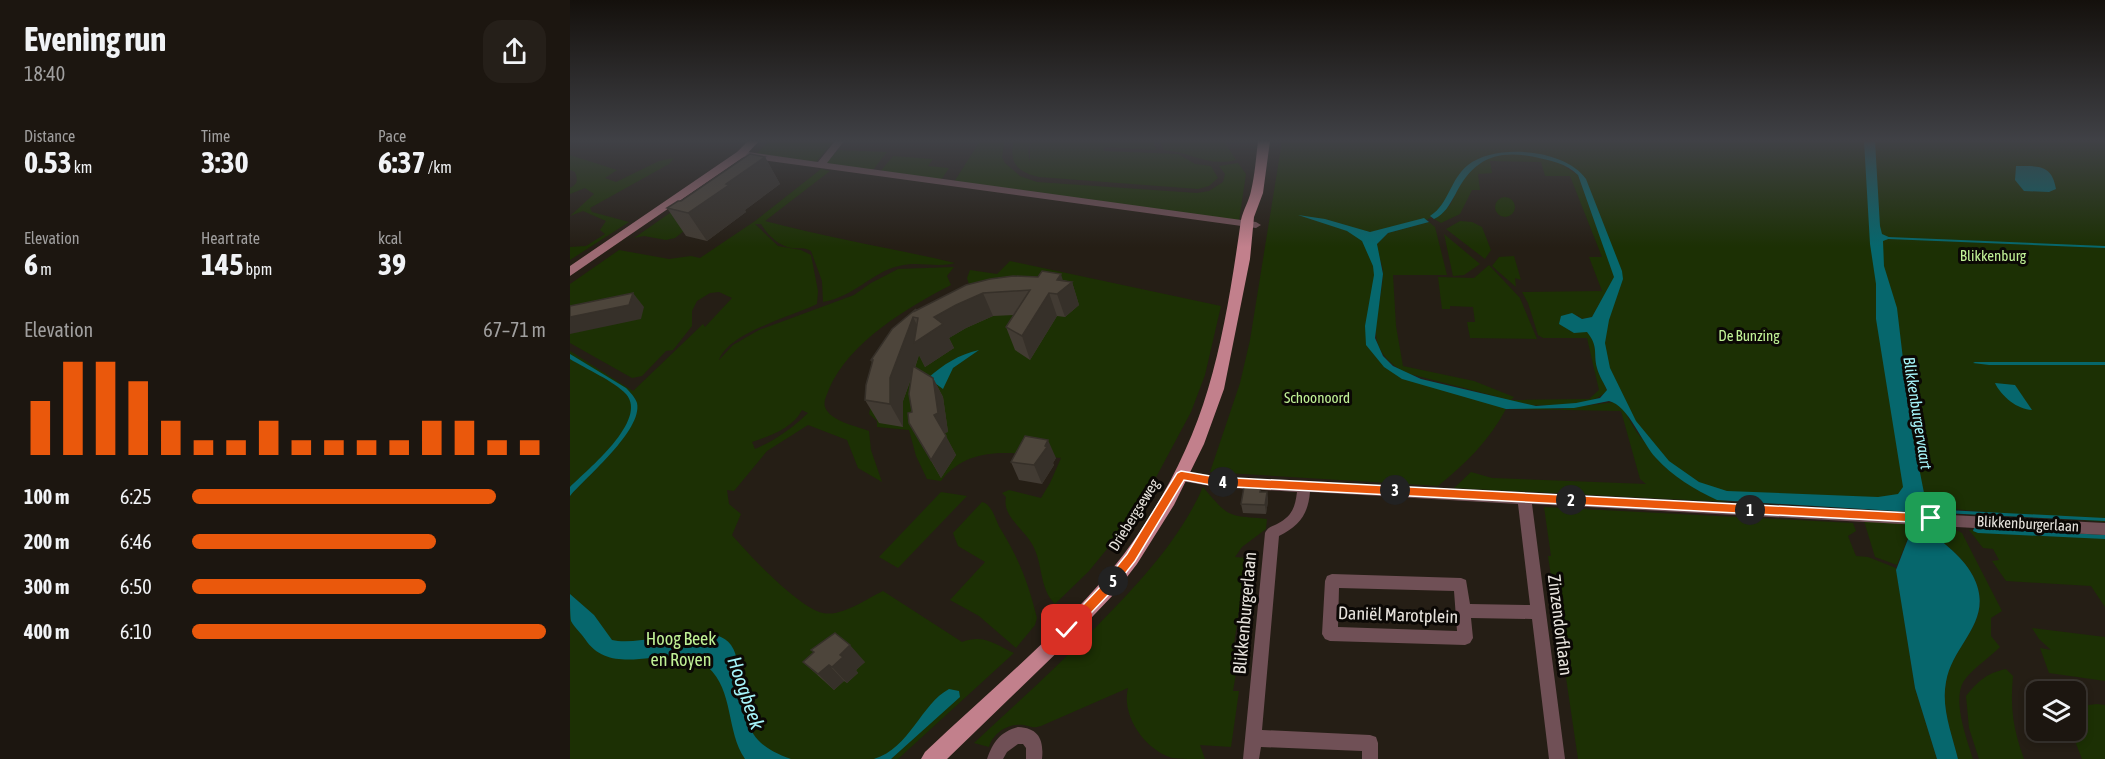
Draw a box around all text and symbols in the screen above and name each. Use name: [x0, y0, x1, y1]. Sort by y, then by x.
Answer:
text: Evening run: [24, 20, 166, 58]
button: share: [483, 20, 546, 83]
text: 18:40: [24, 62, 65, 85]
text: Distance: [24, 127, 75, 145]
text: Time: [201, 127, 230, 145]
text: Pace: [378, 127, 406, 145]
text: 0.53: [24, 145, 72, 179]
text: 3:30: [201, 145, 249, 179]
text: 6:37: [378, 145, 426, 179]
text: km: [72, 158, 92, 176]
text: /km: [426, 158, 452, 176]
text: Elevation: [24, 229, 79, 247]
text: Heart rate: [201, 229, 260, 247]
text: kcal: [378, 229, 402, 247]
text: 6: [24, 247, 38, 281]
text: 145: [201, 247, 243, 281]
text: 39: [378, 247, 406, 281]
park label: Blikkenburg: [1960, 247, 2027, 264]
text: m: [38, 260, 52, 278]
text: bpm: [243, 260, 272, 278]
text: Elevation: [24, 318, 93, 341]
text: 67–71 m: [483, 318, 546, 341]
park label: De Bunzing: [1718, 327, 1780, 344]
water label: Blikkenburgervaart: [1899, 356, 1936, 471]
park label: Schoonoord: [1284, 389, 1350, 406]
pin: 4: [1208, 467, 1238, 497]
text: 4: [1219, 473, 1227, 491]
street label: Driebergseweg: [1105, 475, 1163, 554]
pin: 3: [1380, 475, 1410, 505]
text: 3: [1391, 481, 1399, 499]
text: 100 m: [24, 485, 69, 508]
text: 6:25: [120, 485, 152, 508]
pin: 2: [1556, 485, 1586, 515]
text: 2: [1567, 491, 1575, 509]
pin: [1905, 492, 1956, 543]
pin: 1: [1735, 495, 1765, 525]
text: 1: [1746, 501, 1754, 519]
icon: arrive: [1914, 501, 1947, 534]
street label: Blikkenburgerlaan: [1976, 512, 2080, 535]
text: 200 m: [24, 530, 69, 553]
text: 6:46: [120, 530, 152, 553]
street label: Blikkenburgerlaan: [1229, 551, 1260, 675]
pin: 5: [1098, 566, 1128, 596]
text: 5: [1109, 572, 1117, 590]
street label: Zinzendorflaan: [1544, 573, 1577, 677]
text: 300 m: [24, 575, 69, 598]
text: 6:50: [120, 575, 152, 598]
street label: Daniël Marotplein: [1338, 602, 1458, 627]
pin: [1041, 604, 1092, 655]
icon: check: [1050, 613, 1083, 646]
text: 400 m: [24, 620, 69, 643]
text: 6:10: [120, 620, 152, 643]
park label: Hoog Beek en Royen: [646, 628, 716, 670]
water label: Hoogbeek: [723, 653, 770, 733]
map controls: [2026, 681, 2086, 741]
button: layers: [2026, 681, 2086, 741]

